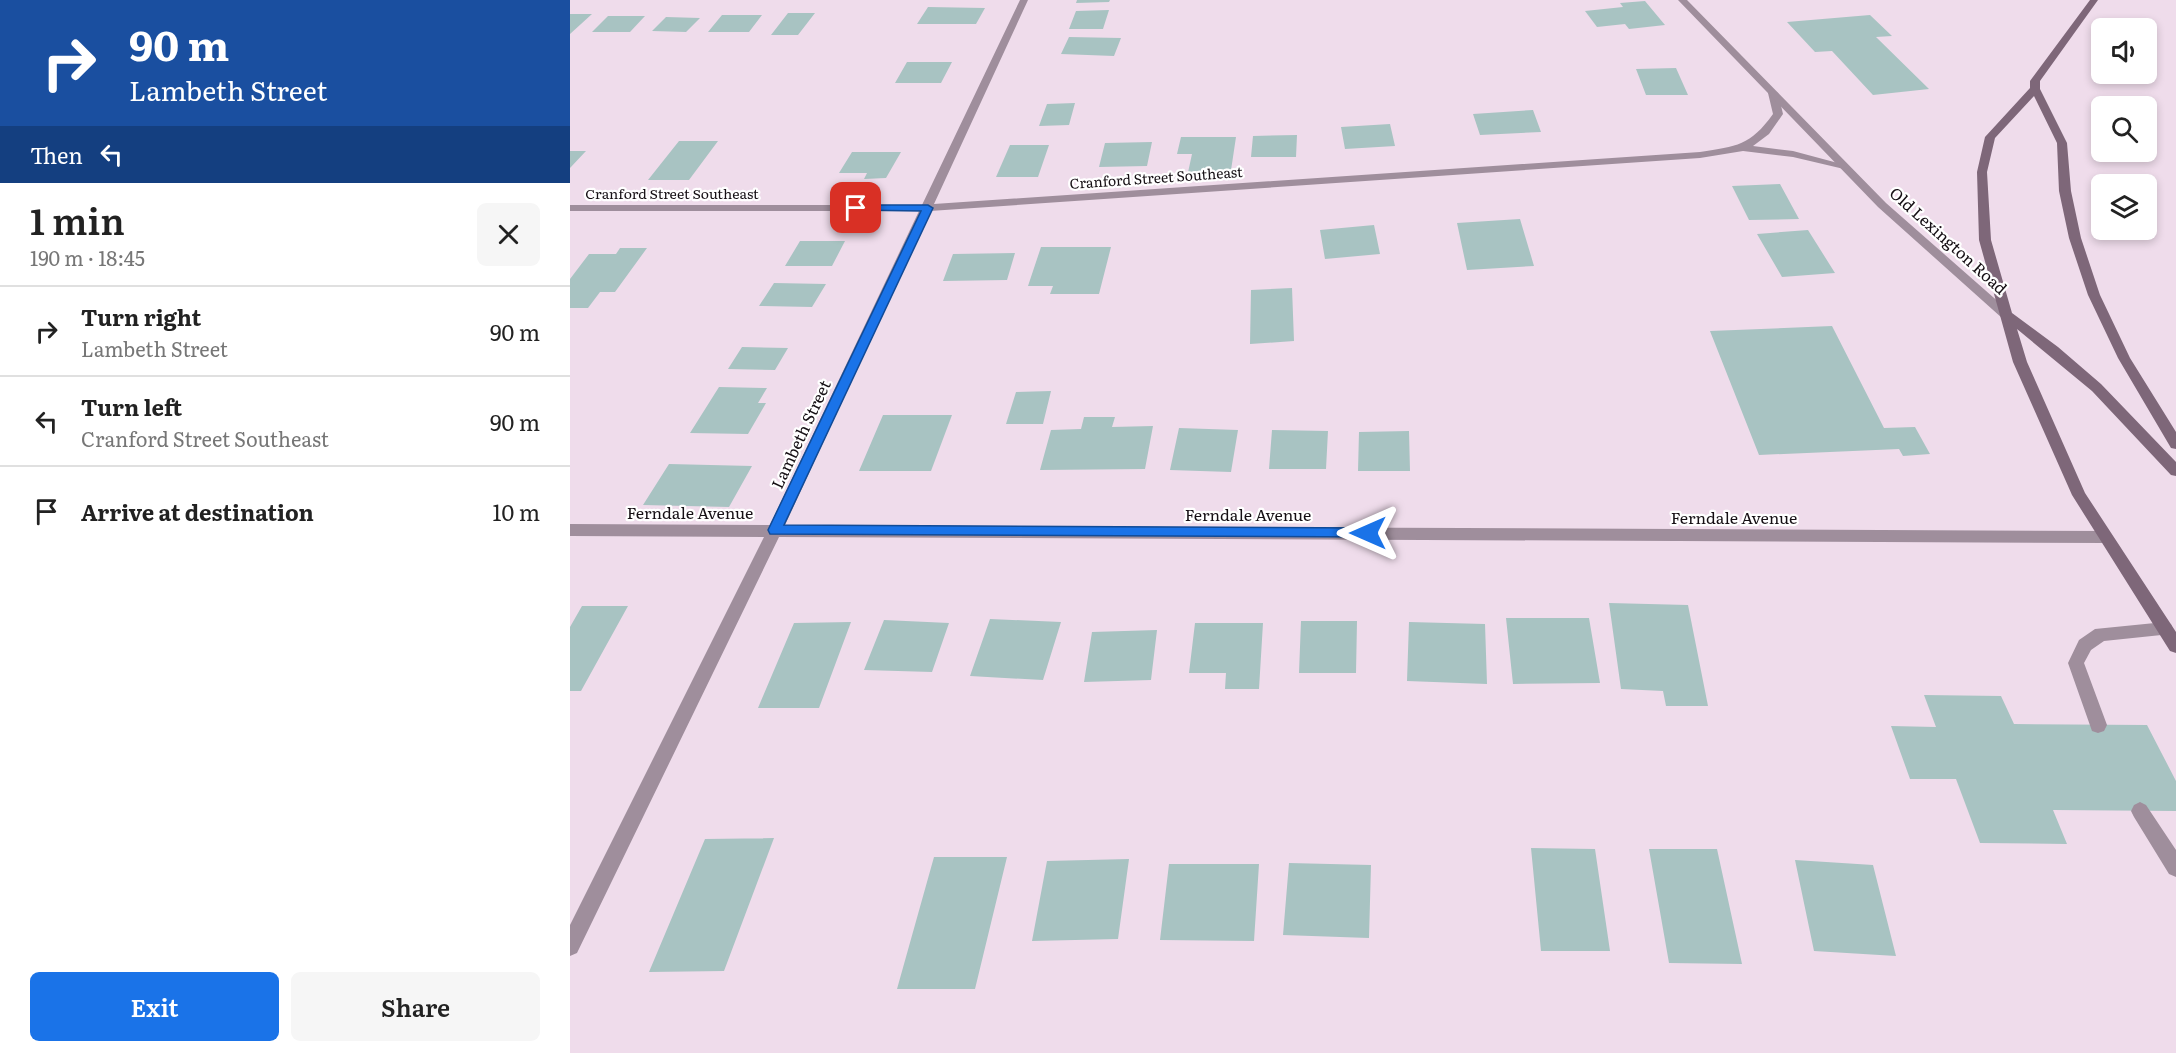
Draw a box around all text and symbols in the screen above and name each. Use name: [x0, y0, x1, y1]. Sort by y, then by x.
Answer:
text: 90 m: [129, 12, 229, 74]
map controls: [2091, 18, 2157, 240]
button: sound: [2091, 18, 2157, 84]
icon: right: [30, 24, 108, 102]
text: Lambeth Street: [129, 69, 327, 109]
button: search: [2091, 96, 2157, 162]
text: Then: [30, 138, 83, 171]
icon: left: [95, 138, 128, 171]
street label: Cranford Street Southeast: [1069, 161, 1244, 193]
button: layers: [2091, 174, 2157, 240]
street label: Old Lexington Road: [1885, 181, 2013, 300]
pin: [830, 182, 881, 233]
street label: Cranford Street Southeast: [585, 183, 759, 203]
icon: arrive: [839, 191, 872, 224]
text: 1 min: [30, 193, 125, 246]
button: close: [477, 203, 540, 266]
text: 190 m · 18:45: [30, 242, 145, 272]
text: Turn right: [81, 300, 201, 333]
icon: right: [30, 315, 63, 348]
text: 90 m: [490, 315, 540, 348]
text: Lambeth Street: [81, 333, 228, 363]
street label: Lambeth Street: [764, 375, 836, 492]
text: Turn left: [81, 390, 182, 423]
icon: left: [30, 405, 63, 438]
text: 90 m: [490, 405, 540, 438]
text: Cranford Street Southeast: [81, 423, 329, 453]
icon: arrive: [30, 495, 63, 528]
text: Arrive at destination: [81, 495, 314, 528]
text: 10 m: [493, 495, 540, 528]
street label: Ferndale Avenue: [627, 500, 753, 524]
position arrow: [1336, 501, 1400, 565]
street label: Ferndale Avenue: [1185, 502, 1311, 526]
street label: Ferndale Avenue: [1671, 505, 1797, 529]
button: Exit: [30, 972, 279, 1041]
button: Share: [291, 972, 540, 1041]

